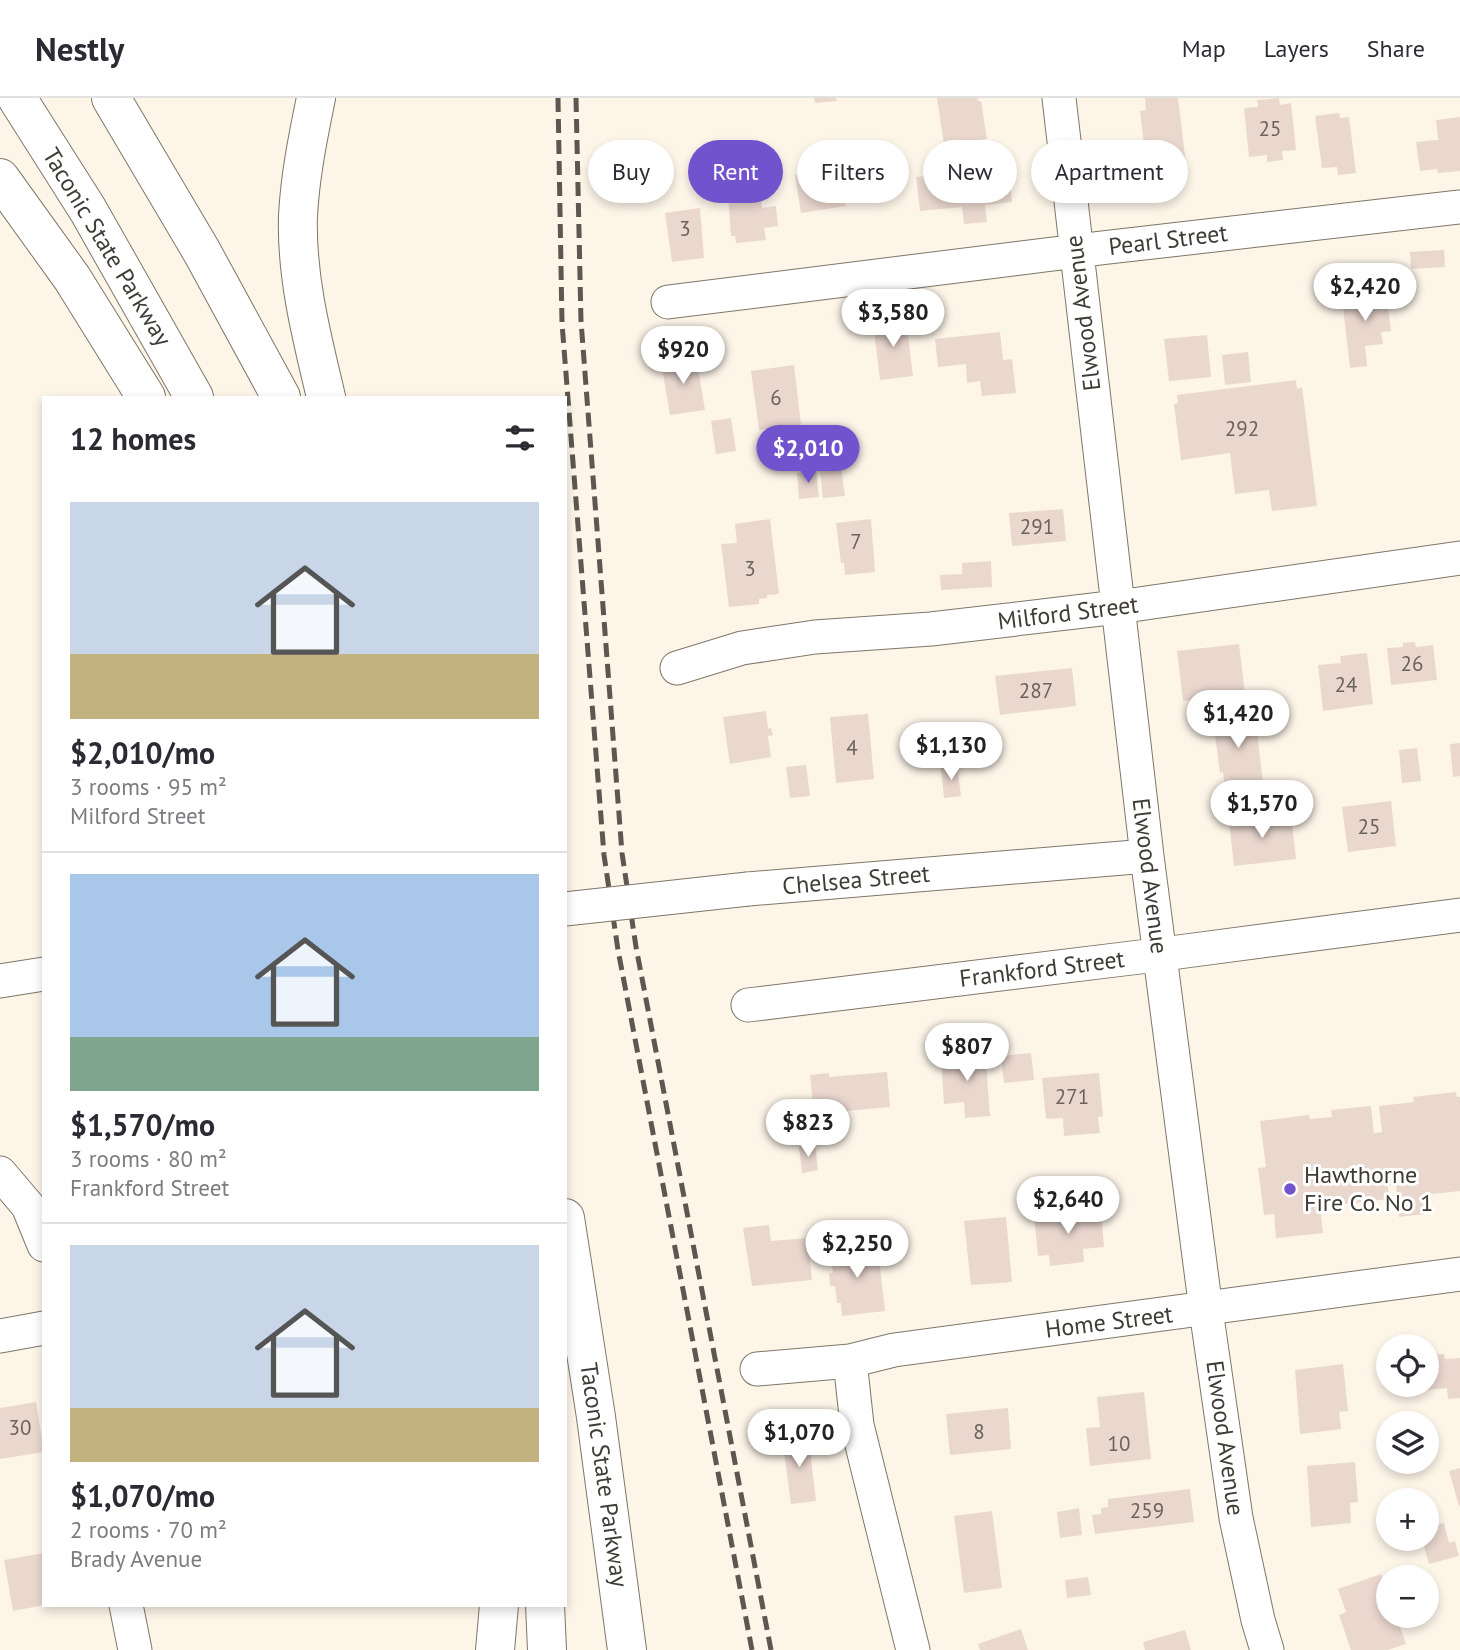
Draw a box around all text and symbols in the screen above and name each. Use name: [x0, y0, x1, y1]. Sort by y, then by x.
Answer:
text: Nestly: [35, 27, 124, 70]
text: Map: [1182, 33, 1226, 64]
text: Layers: [1264, 33, 1329, 64]
text: Share: [1367, 33, 1425, 64]
house number: 25: [1259, 115, 1281, 142]
chip: Buy: [588, 140, 674, 203]
chip: Rent: [688, 140, 783, 203]
chip: Filters: [797, 140, 909, 203]
chip: New: [923, 140, 1017, 203]
chip: Apartment: [1031, 140, 1188, 203]
street label: Taconic State Parkway: [36, 142, 179, 352]
house number: 3: [679, 215, 691, 242]
street label: Pearl Street: [1107, 217, 1229, 262]
street label: Elwood Avenue: [1058, 234, 1107, 393]
pin: $2,420: [1308, 264, 1422, 323]
text: $2,420: [1329, 271, 1401, 300]
pin: $3,580: [836, 289, 950, 349]
text: $3,580: [857, 297, 929, 326]
pin: $920: [642, 327, 724, 386]
text: $920: [657, 334, 709, 363]
house number: 6: [770, 384, 782, 411]
house number: 292: [1225, 415, 1259, 442]
text: 12 homes: [70, 419, 196, 458]
icon: filters: [501, 419, 539, 457]
pin: $2,010: [751, 426, 865, 485]
text: $2,010: [772, 433, 844, 462]
house number: 291: [1020, 513, 1054, 540]
house number: 7: [850, 528, 862, 555]
icon: home: [242, 547, 368, 673]
house number: 3: [744, 555, 756, 582]
street label: Milford Street: [996, 588, 1140, 637]
house number: 26: [1401, 650, 1423, 677]
house number: 24: [1335, 671, 1357, 698]
house number: 287: [1019, 677, 1053, 704]
pin: $1,420: [1181, 690, 1295, 750]
text: $1,420: [1202, 698, 1274, 727]
pin: $1,130: [894, 722, 1008, 782]
text: $1,130: [915, 730, 987, 759]
text: $2,010/mo: [70, 733, 215, 772]
house number: 4: [846, 734, 858, 761]
text: 3 rooms · 95 m²: [70, 772, 227, 801]
pin: $1,570: [1205, 780, 1319, 840]
text: $1,570: [1226, 788, 1298, 817]
street label: Elwood Avenue: [1126, 796, 1175, 955]
text: Milford Street: [70, 801, 206, 830]
house number: 25: [1358, 813, 1380, 840]
street label: Chelsea Street: [781, 858, 931, 901]
icon: home: [242, 919, 368, 1045]
street label: Frankford Street: [958, 943, 1126, 994]
pin: $807: [926, 1024, 1008, 1083]
text: $807: [941, 1031, 993, 1060]
house number: 271: [1055, 1083, 1089, 1110]
pin: $823: [767, 1100, 849, 1159]
text: $1,570/mo: [70, 1105, 215, 1144]
text: $823: [782, 1107, 834, 1136]
text: 3 rooms · 80 m²: [70, 1144, 227, 1173]
place label: Hawthorne Fire Co. No 1: [1304, 1159, 1433, 1218]
text: Frankford Street: [70, 1173, 229, 1202]
pin: $2,640: [1011, 1176, 1125, 1236]
marker: Hawthorne Fire Co. No 1: [1282, 1181, 1298, 1197]
text: $2,640: [1032, 1184, 1104, 1213]
pin: $2,250: [800, 1220, 914, 1280]
text: $2,250: [821, 1228, 893, 1257]
icon: home: [242, 1290, 368, 1416]
street label: Home Street: [1043, 1298, 1175, 1345]
map controls: [1376, 1334, 1439, 1628]
button: locate: [1376, 1334, 1439, 1397]
street label: Elwood Avenue: [1199, 1358, 1252, 1518]
street label: Taconic State Parkway: [573, 1361, 636, 1589]
pin: $1,070: [742, 1410, 856, 1469]
button: layers: [1376, 1411, 1439, 1474]
house number: 30: [9, 1414, 31, 1441]
text: $1,070: [763, 1417, 835, 1446]
house number: 8: [973, 1418, 985, 1445]
house number: 10: [1108, 1430, 1130, 1457]
text: $1,070/mo: [70, 1476, 215, 1515]
button: +: [1376, 1488, 1439, 1551]
house number: 259: [1130, 1497, 1164, 1524]
text: 2 rooms · 70 m²: [70, 1515, 227, 1544]
text: Brady Avenue: [70, 1544, 202, 1573]
button: −: [1376, 1565, 1439, 1628]

